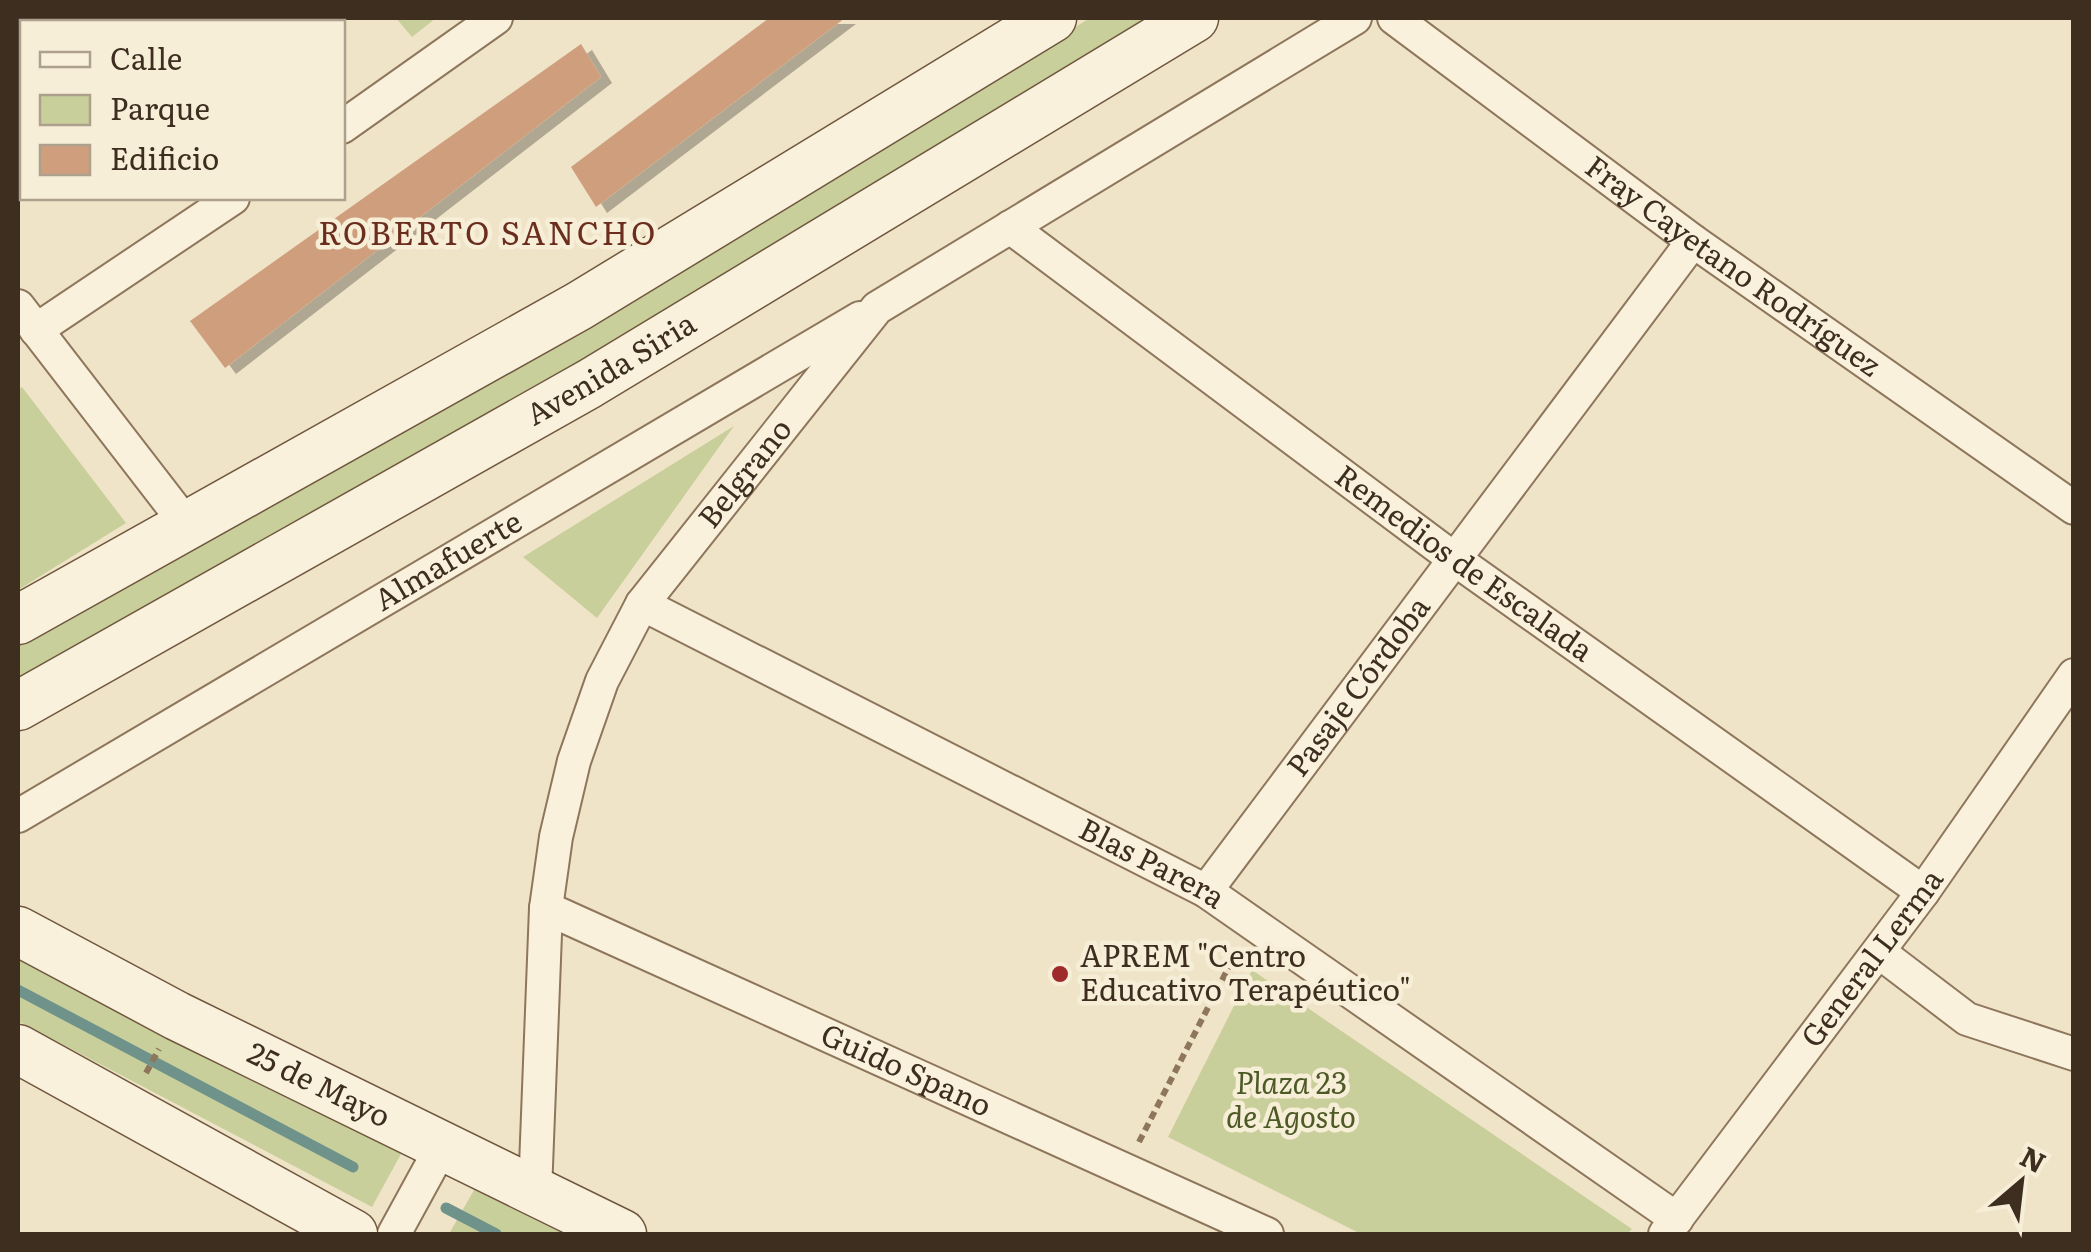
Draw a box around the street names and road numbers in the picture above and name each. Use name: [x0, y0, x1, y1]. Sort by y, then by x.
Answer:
street label: Fray Cayetano Rodríguez: [1577, 143, 1891, 385]
street label: Avenida Siria: [517, 299, 704, 434]
street label: Belgrano: [686, 408, 801, 536]
street label: Remedios de Escalada: [1327, 452, 1604, 671]
street label: Almafuerte: [365, 498, 529, 620]
street label: Pasaje Córdoba: [1274, 585, 1439, 785]
street label: Blas Parera: [1072, 805, 1236, 918]
street label: General Lerma: [1789, 858, 1952, 1055]
street label: Guido Spano: [815, 1010, 1000, 1126]
street label: 25 de Mayo: [241, 1029, 399, 1136]

